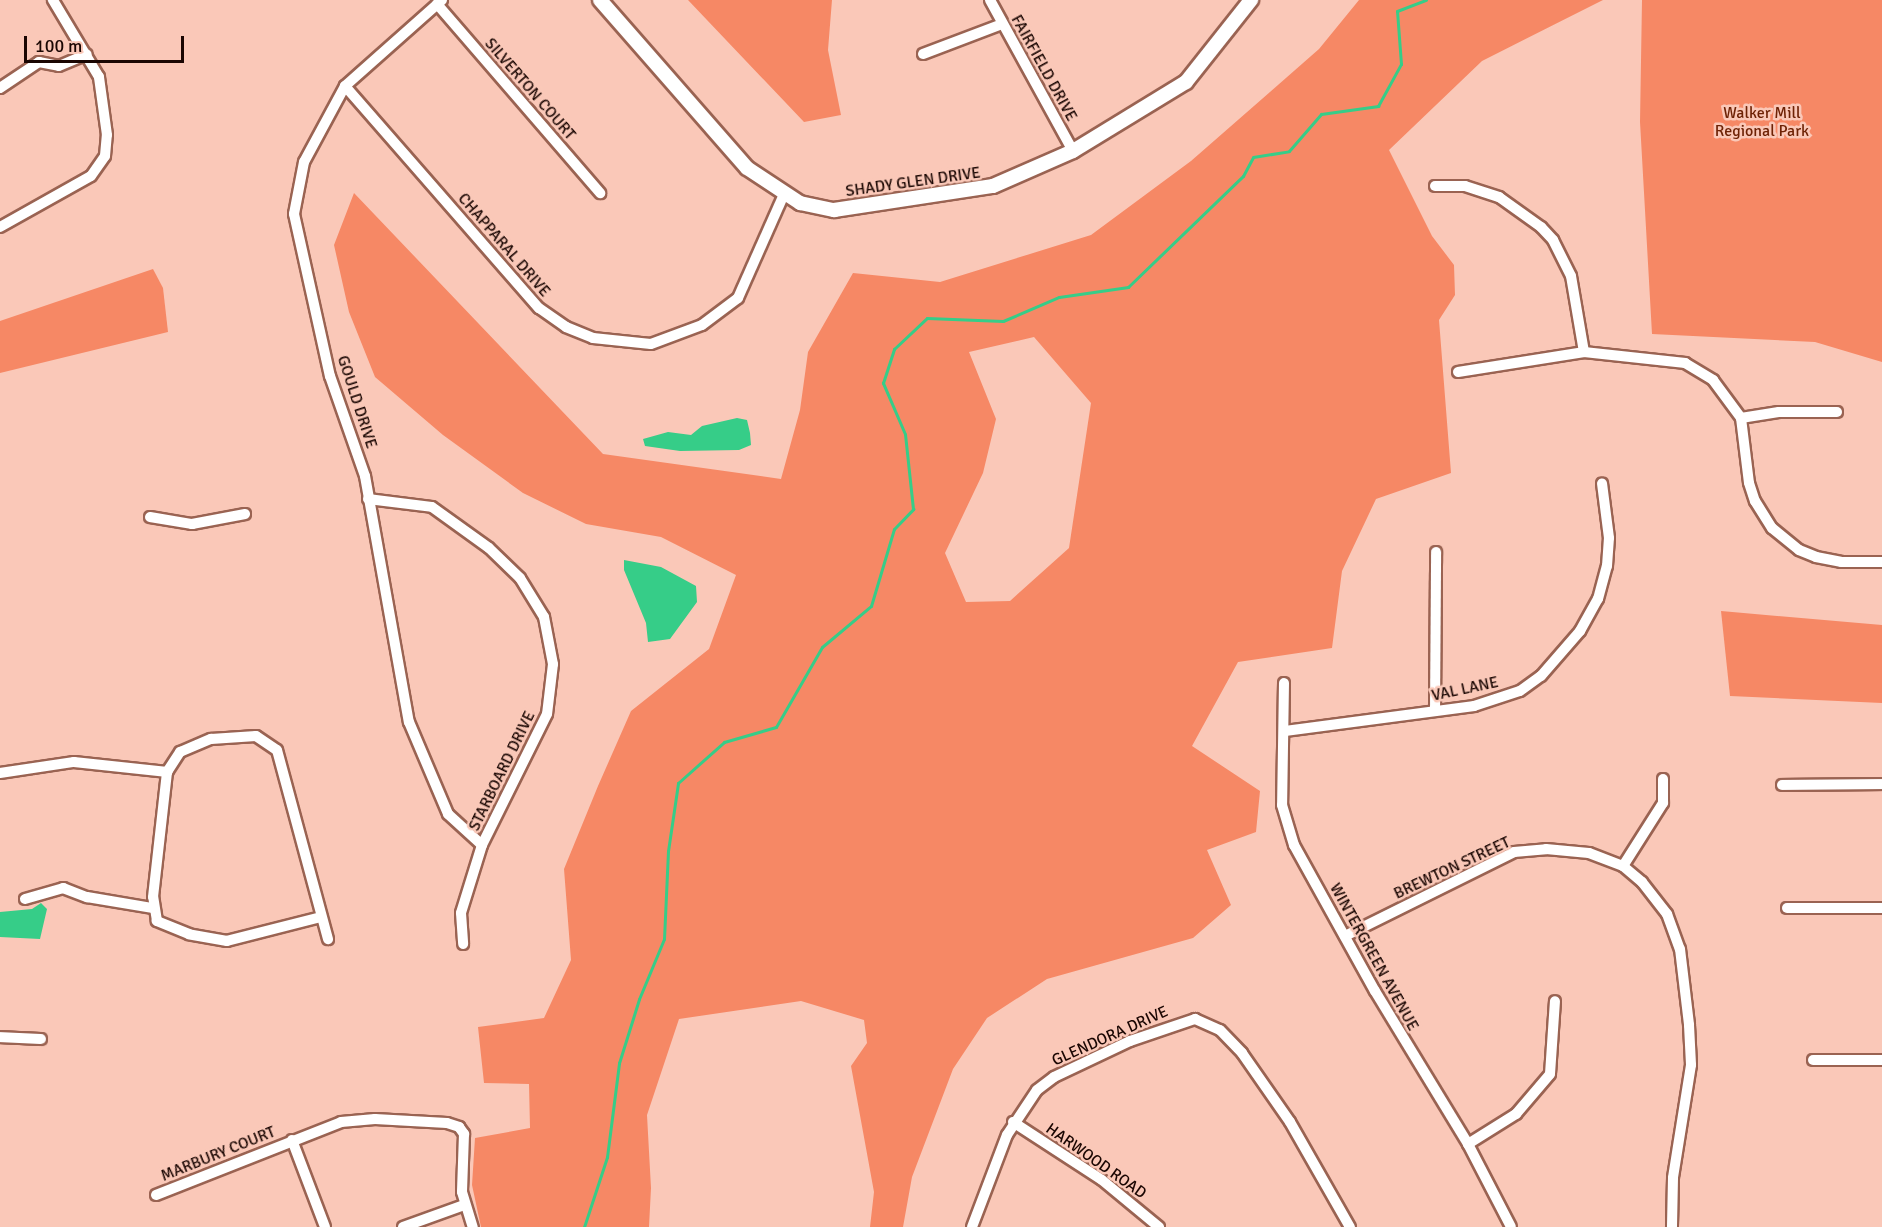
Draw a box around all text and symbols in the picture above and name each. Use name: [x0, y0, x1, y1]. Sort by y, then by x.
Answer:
street label: FAIRFIELD DRIVE: [1007, 12, 1081, 124]
scale bar: [27, 24, 188, 62]
street label: SILVERTON COURT: [481, 34, 579, 144]
text: 100 m: [35, 35, 82, 57]
park label: Walker Mill Regional Park: [1715, 103, 1809, 141]
street label: SHADY GLEN DRIVE: [844, 163, 982, 201]
street label: CHAPPARAL DRIVE: [454, 189, 554, 301]
street label: GOULD DRIVE: [333, 353, 381, 451]
street label: VAL LANE: [1430, 673, 1500, 705]
street label: STARBOARD DRIVE: [465, 708, 539, 834]
street label: BREWTON STREET: [1391, 833, 1513, 903]
street label: WINTERGREEN AVENUE: [1325, 880, 1423, 1034]
street label: GLENDORA DRIVE: [1049, 1002, 1171, 1070]
street label: HARWOOD ROAD: [1042, 1119, 1150, 1203]
street label: MARBURY COURT: [158, 1122, 278, 1186]

